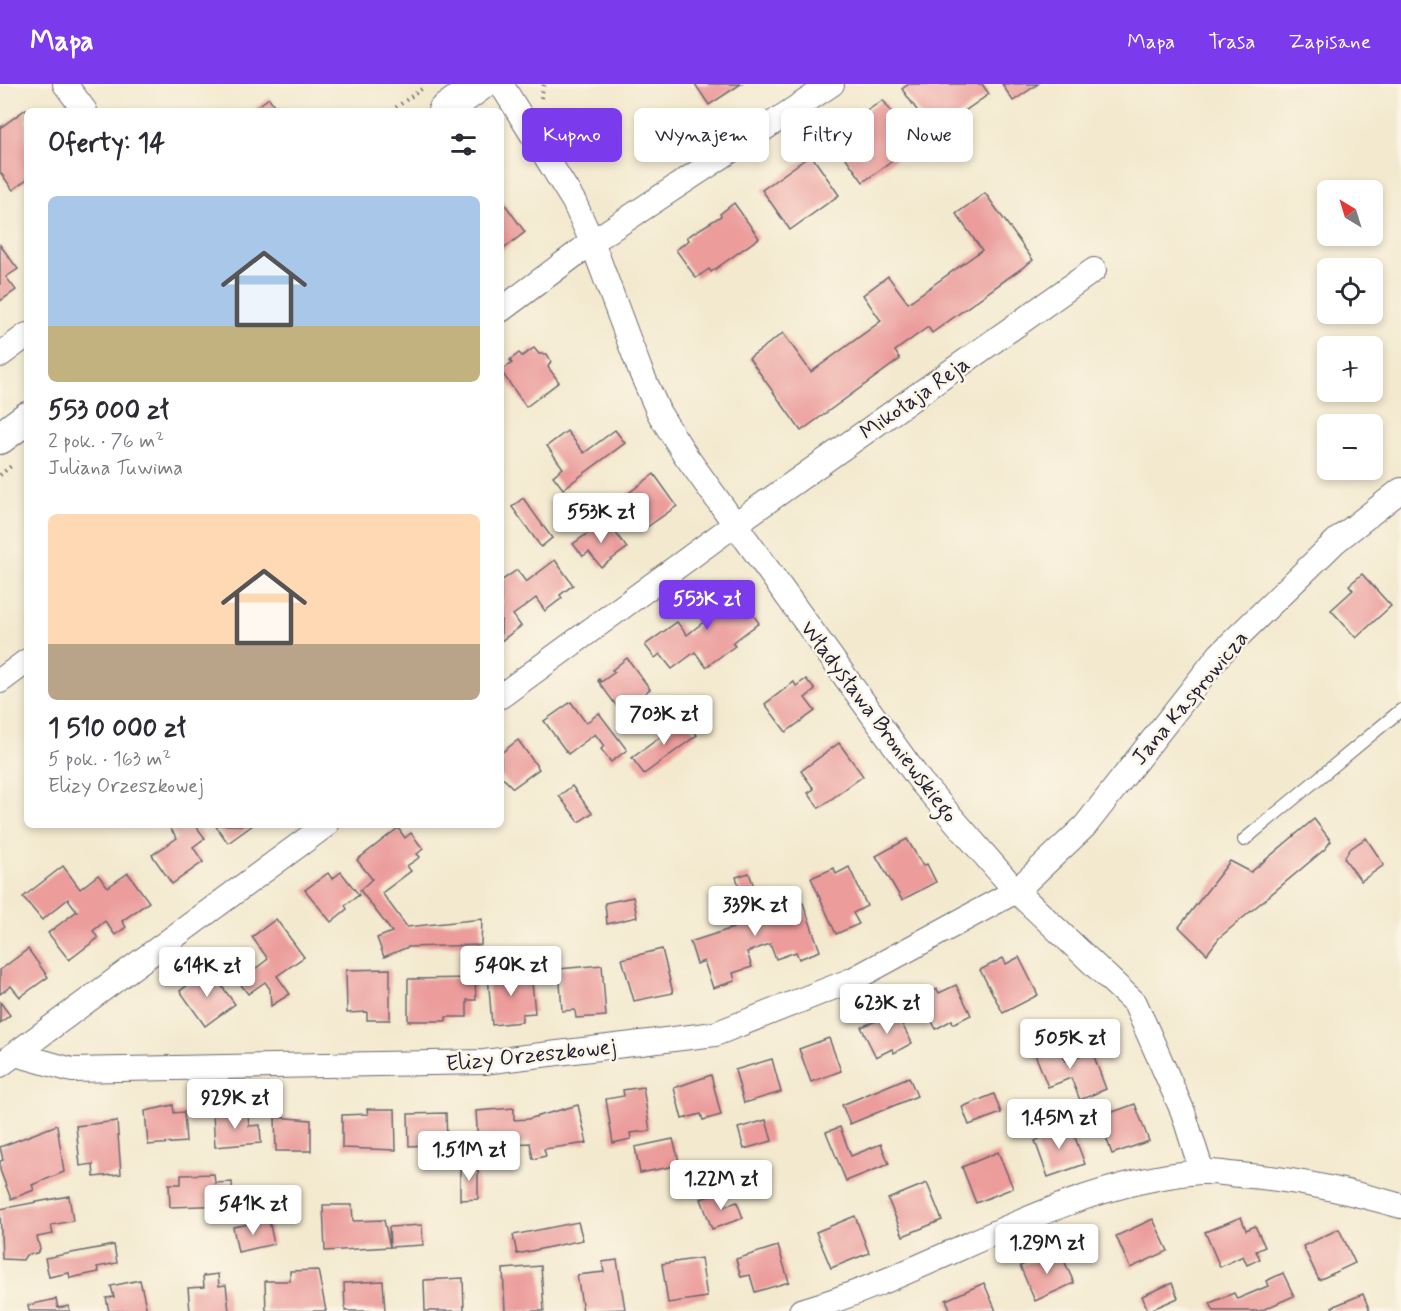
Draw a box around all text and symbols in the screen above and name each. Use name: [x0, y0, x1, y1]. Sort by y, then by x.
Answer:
text: Mapa: [30, 24, 94, 61]
text: Mapa: [1127, 28, 1175, 56]
text: Trasa: [1208, 28, 1256, 56]
text: Zapisane: [1289, 28, 1371, 56]
chip: Kupno: [522, 108, 622, 162]
chip: Wynajem: [634, 108, 769, 162]
chip: Filtry: [781, 108, 874, 162]
chip: Nowe: [886, 108, 973, 162]
text: Oferty: 14: [48, 127, 165, 161]
icon: filters: [447, 128, 480, 161]
north arrow: [1317, 180, 1383, 246]
map controls: [1317, 180, 1383, 480]
icon: home: [210, 235, 318, 343]
button: locate: [1317, 258, 1383, 324]
button: +: [1317, 336, 1383, 402]
street label: Mikołaja Reja: [855, 350, 976, 447]
text: 553 000 zł: [48, 394, 169, 428]
button: −: [1317, 414, 1383, 480]
text: 2 pok. · 76 m²: [48, 428, 164, 455]
text: Juliana Tuwima: [48, 455, 183, 482]
pin: 553K zł: [546, 493, 656, 544]
text: 553K zł: [567, 499, 635, 526]
icon: home: [210, 553, 318, 661]
pin: 553K zł: [652, 580, 762, 631]
text: 553K zł: [673, 586, 741, 613]
street label: Władysława Broniewskiego: [791, 616, 963, 830]
street label: Jana Kasprowicza: [1126, 625, 1255, 772]
pin: 703K zł: [609, 695, 719, 746]
text: 703K zł: [630, 701, 698, 728]
text: 1 510 000 zł: [48, 712, 186, 746]
text: 5 pok. · 163 m²: [48, 746, 171, 773]
text: Elizy Orzeszkowej: [48, 773, 204, 800]
pin: 339K zł: [700, 886, 810, 937]
text: 339K zł: [722, 892, 788, 919]
pin: 540K zł: [456, 946, 566, 997]
pin: 614K zł: [152, 947, 262, 998]
text: 540K zł: [474, 952, 548, 979]
text: 614K zł: [173, 953, 241, 980]
pin: 623K zł: [832, 984, 942, 1035]
text: 623K zł: [854, 990, 920, 1017]
pin: 505K zł: [1015, 1019, 1125, 1070]
text: 505K zł: [1034, 1025, 1106, 1052]
street label: Elizy Orzeszkowej: [445, 1033, 618, 1079]
pin: 929K zł: [180, 1079, 290, 1130]
text: 929K zł: [201, 1085, 269, 1112]
pin: 1.45M zł: [997, 1099, 1121, 1150]
text: 1.45M zł: [1021, 1105, 1097, 1132]
pin: 1.51M zł: [407, 1131, 531, 1182]
text: 1.51M zł: [432, 1137, 506, 1164]
pin: 1.22M zł: [659, 1160, 783, 1211]
text: 1.22M zł: [684, 1166, 758, 1193]
pin: 541K zł: [198, 1185, 308, 1236]
text: 541K zł: [218, 1191, 288, 1218]
pin: 1.29M zł: [985, 1224, 1109, 1275]
text: 1.29M zł: [1009, 1230, 1085, 1257]

